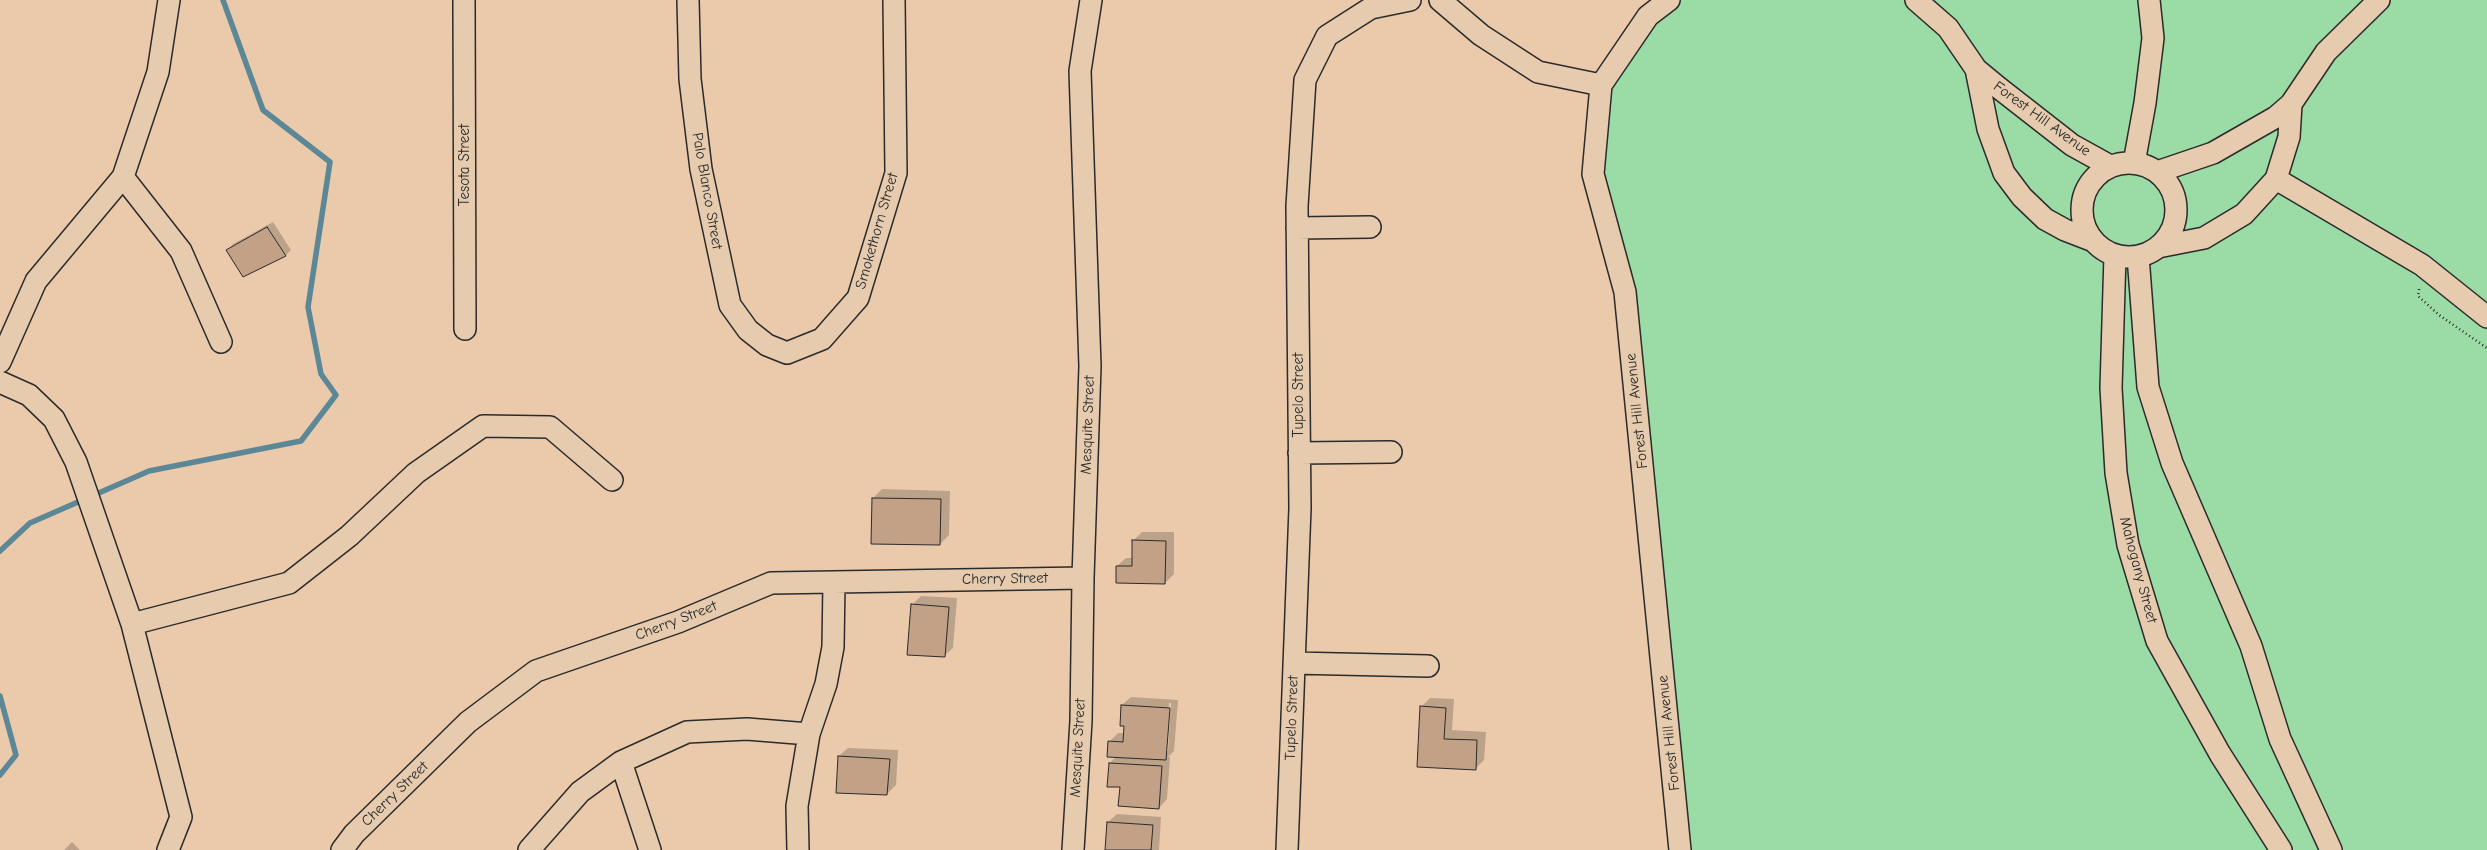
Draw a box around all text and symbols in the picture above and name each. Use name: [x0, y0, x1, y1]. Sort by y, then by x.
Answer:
street label: Forest Hill Avenue: [1990, 78, 2094, 160]
street label: Tesota Street: [456, 124, 474, 206]
street label: Palo Blanco Street: [688, 131, 726, 251]
street label: Smokethorn Street: [852, 171, 902, 291]
street label: Forest Hill Avenue: [1622, 352, 1652, 470]
street label: Tupelo Street: [1290, 353, 1308, 437]
street label: Mesquite Street: [1077, 375, 1099, 475]
street label: Mahogany Street: [2115, 515, 2161, 625]
street label: Cherry Street: [962, 569, 1048, 589]
street label: Cherry Street: [633, 597, 719, 645]
street label: Forest Hill Avenue: [1654, 674, 1684, 792]
street label: Tupelo Street: [1282, 675, 1302, 761]
street label: Mesquite Street: [1066, 698, 1090, 798]
street label: Cherry Street: [358, 758, 432, 830]

